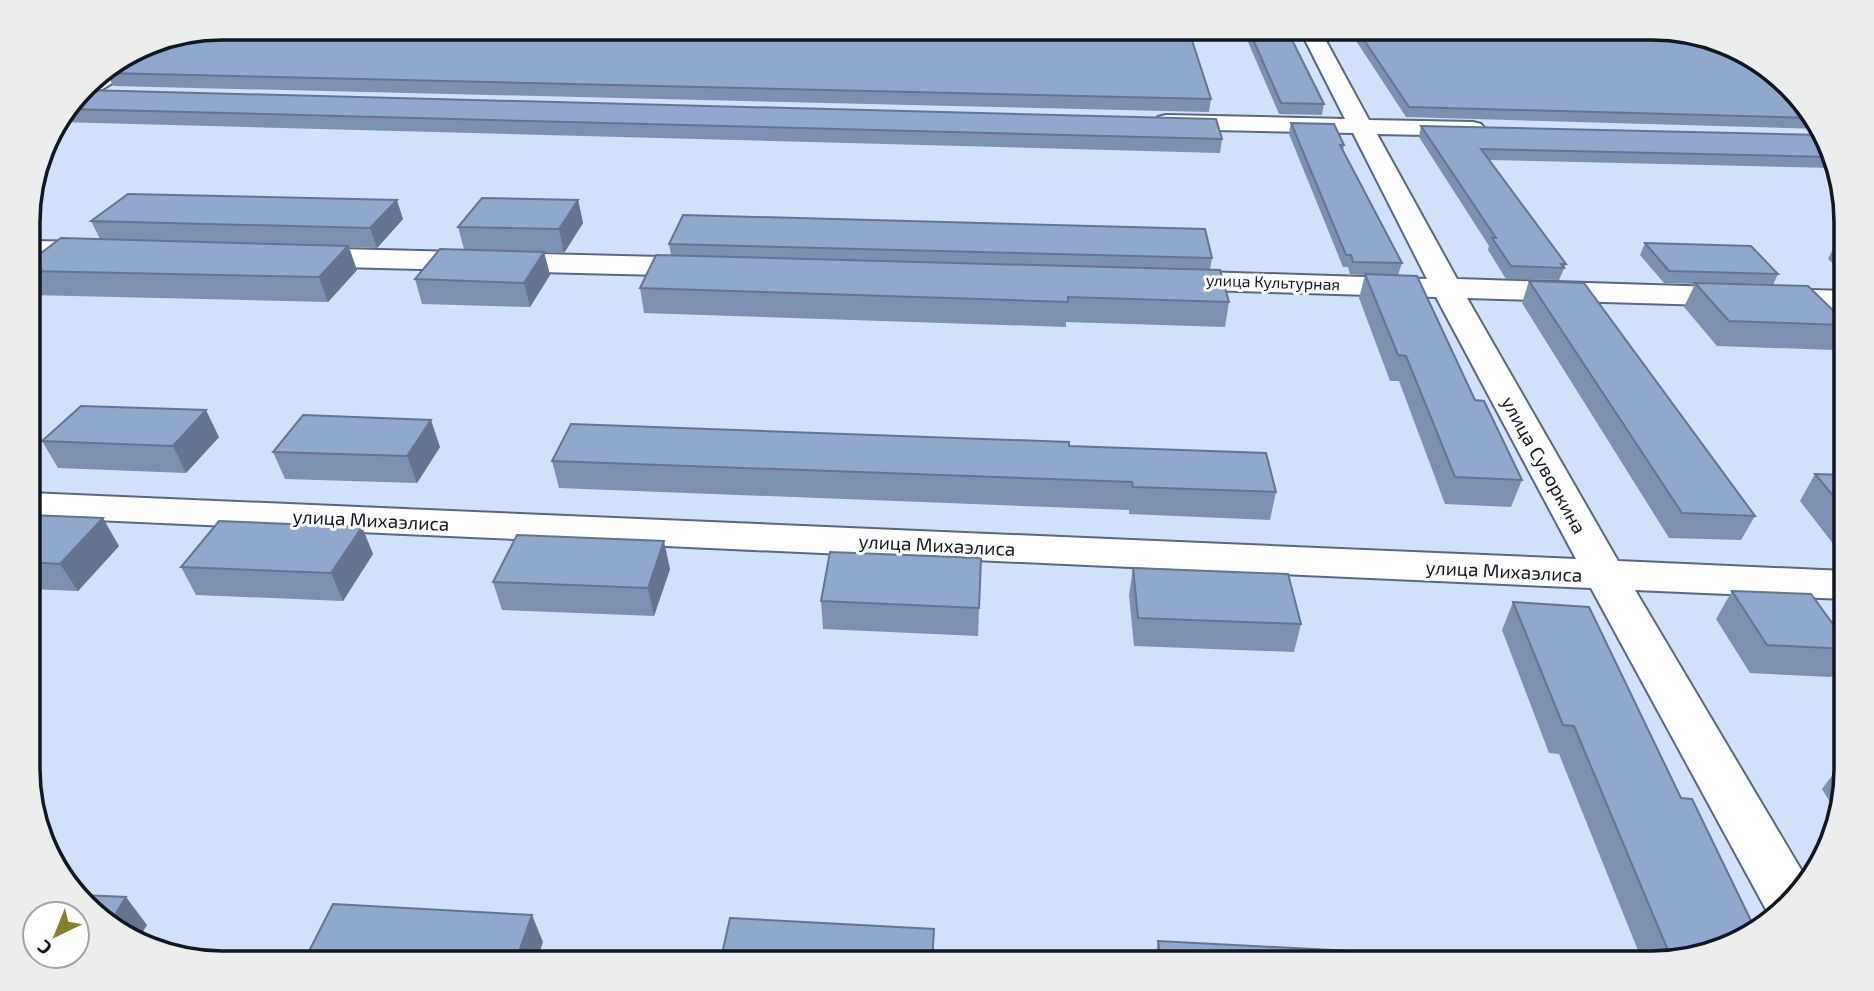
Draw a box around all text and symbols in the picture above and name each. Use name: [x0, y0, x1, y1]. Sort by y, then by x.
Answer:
street label: улица Культурная: [1206, 270, 1340, 294]
street label: улица Суворкина: [1496, 392, 1592, 538]
street label: улица Михаэлиса: [292, 504, 450, 536]
street label: улица Михаэлиса: [858, 529, 1016, 561]
street label: улица Михаэлиса: [1425, 555, 1583, 587]
north arrow: [21, 900, 91, 970]
text: С: [32, 936, 56, 960]

